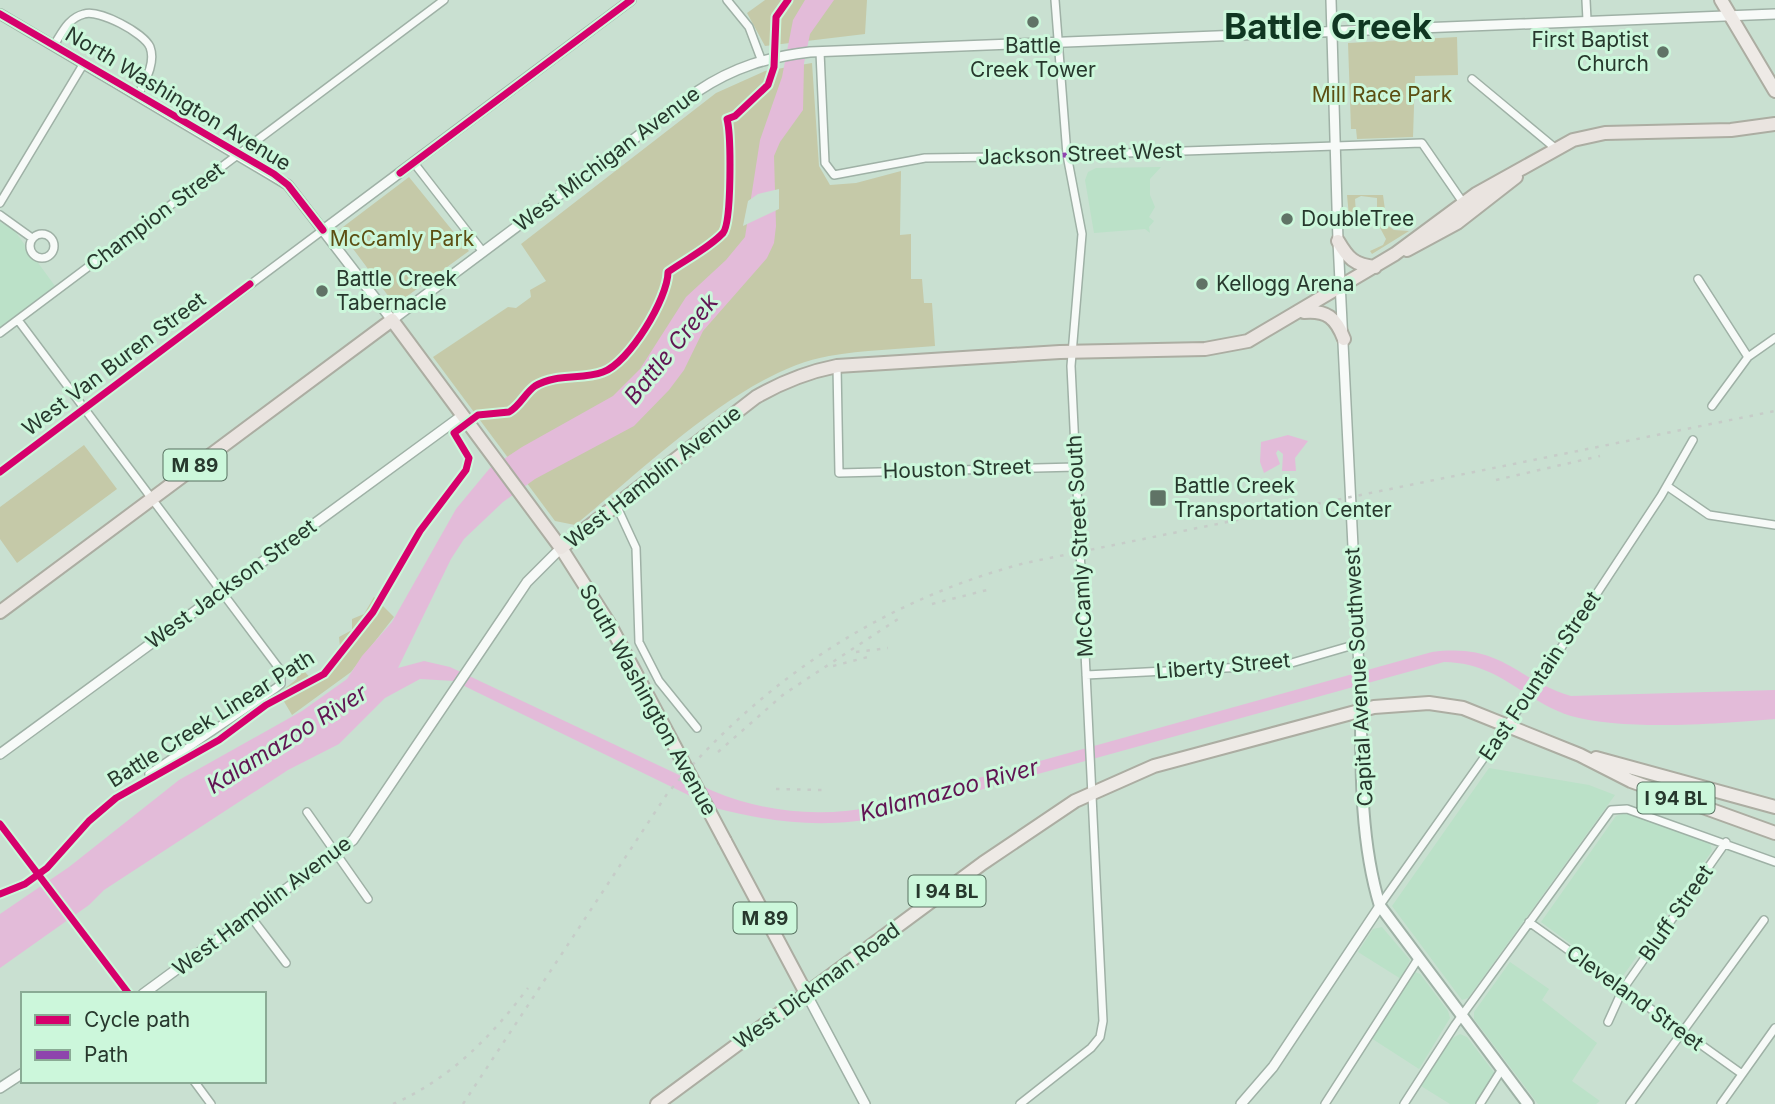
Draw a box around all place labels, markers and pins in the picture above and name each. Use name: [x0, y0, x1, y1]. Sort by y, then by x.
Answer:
marker: Battle Creek Tower: [1025, 14, 1041, 30]
place label: First Baptist Church: [1531, 27, 1649, 76]
place label: Battle Creek Tower: [970, 33, 1096, 82]
marker: First Baptist Church: [1655, 44, 1671, 60]
place label: DoubleTree: [1301, 206, 1414, 231]
marker: DoubleTree: [1279, 211, 1295, 227]
place label: Battle Creek Tabernacle: [336, 266, 457, 315]
place label: Kellogg Arena: [1216, 271, 1354, 296]
marker: Kellogg Arena: [1194, 276, 1210, 292]
marker: Battle Creek Tabernacle: [314, 283, 330, 299]
place label: Battle Creek Transportation Center: [1174, 473, 1392, 522]
marker: Battle Creek Transportation Center: [1148, 488, 1168, 508]

